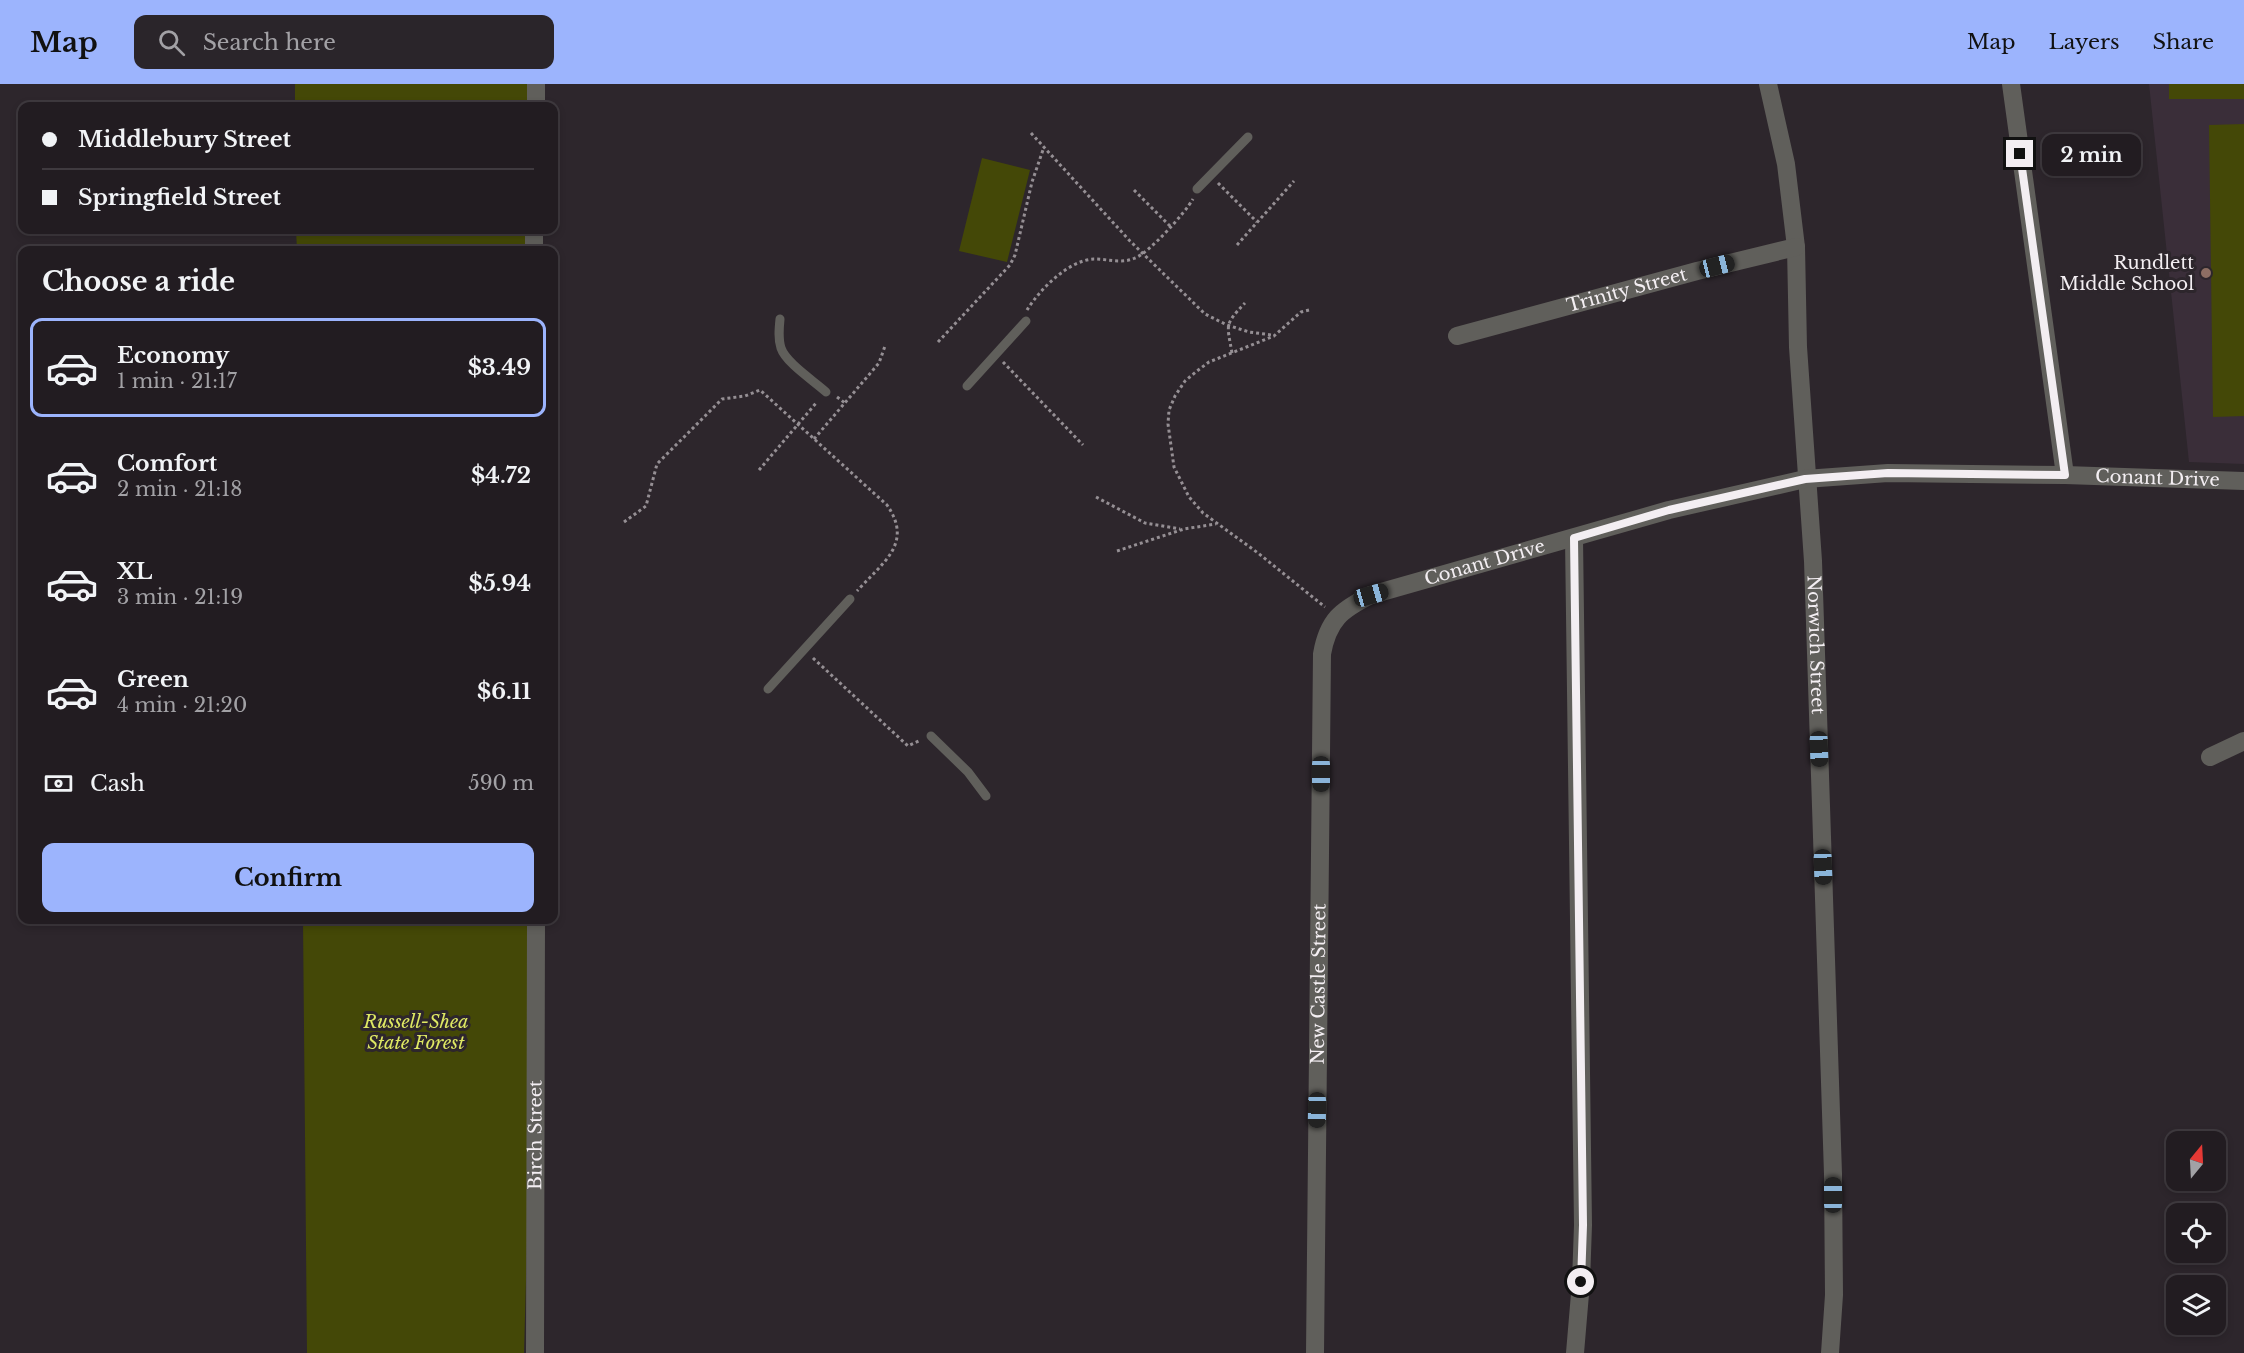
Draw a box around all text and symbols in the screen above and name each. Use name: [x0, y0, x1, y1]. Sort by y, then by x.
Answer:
search box: [134, 15, 554, 69]
text: Map: [30, 25, 98, 60]
icon: search: [155, 26, 188, 59]
text: Search here: [203, 29, 336, 56]
text: Map: [1967, 29, 2016, 55]
text: Layers: [2049, 29, 2120, 55]
text: Share: [2153, 29, 2214, 55]
text: Middlebury Street: [78, 126, 291, 153]
callout: 2 min: [2041, 133, 2140, 175]
route end: [2006, 140, 2033, 167]
text: 2 min: [2060, 143, 2123, 167]
text: Springfield Street: [78, 184, 281, 211]
place label: Rundlett Middle School: [2060, 252, 2194, 295]
car: [1697, 253, 1737, 279]
street label: Trinity Street: [1564, 263, 1690, 317]
text: Choose a ride: [42, 265, 235, 298]
marker: Rundlett Middle School: [2199, 266, 2213, 280]
icon: car: [45, 341, 99, 395]
text: Economy: [117, 342, 229, 369]
text: $3.49: [468, 354, 531, 381]
text: 1 min · 21:17: [117, 369, 237, 393]
icon: car: [45, 449, 99, 503]
text: Comfort: [117, 450, 217, 477]
text: $4.72: [471, 462, 531, 489]
street label: Conant Drive: [2095, 465, 2220, 491]
text: 2 min · 21:18: [117, 477, 242, 501]
street label: Conant Drive: [1422, 535, 1548, 590]
icon: car: [45, 557, 99, 611]
text: XL: [117, 558, 152, 585]
text: $5.94: [469, 570, 531, 597]
street label: Norwich Street: [1802, 575, 1829, 715]
car: [1351, 581, 1391, 609]
text: 3 min · 21:19: [117, 585, 243, 609]
icon: car: [45, 665, 99, 719]
text: Green: [117, 666, 189, 693]
text: $6.11: [477, 678, 531, 705]
text: 4 min · 21:20: [117, 693, 247, 717]
car: [1809, 731, 1829, 767]
car: [1312, 756, 1330, 792]
icon: cash: [42, 767, 75, 800]
text: Cash: [90, 770, 145, 797]
text: 590 m: [468, 771, 534, 795]
button: Confirm: [42, 843, 534, 912]
car: [1813, 849, 1833, 885]
street label: New Castle Street: [1307, 903, 1331, 1065]
park label: Russell-Shea State Forest: [363, 1011, 468, 1054]
street label: Birch Street: [524, 1080, 547, 1190]
car: [1308, 1092, 1326, 1128]
north arrow: [2166, 1131, 2226, 1191]
map controls: [2166, 1131, 2226, 1335]
car: [1824, 1177, 1842, 1213]
button: locate: [2166, 1203, 2226, 1263]
route start: [1567, 1268, 1594, 1295]
button: layers: [2166, 1275, 2226, 1335]

